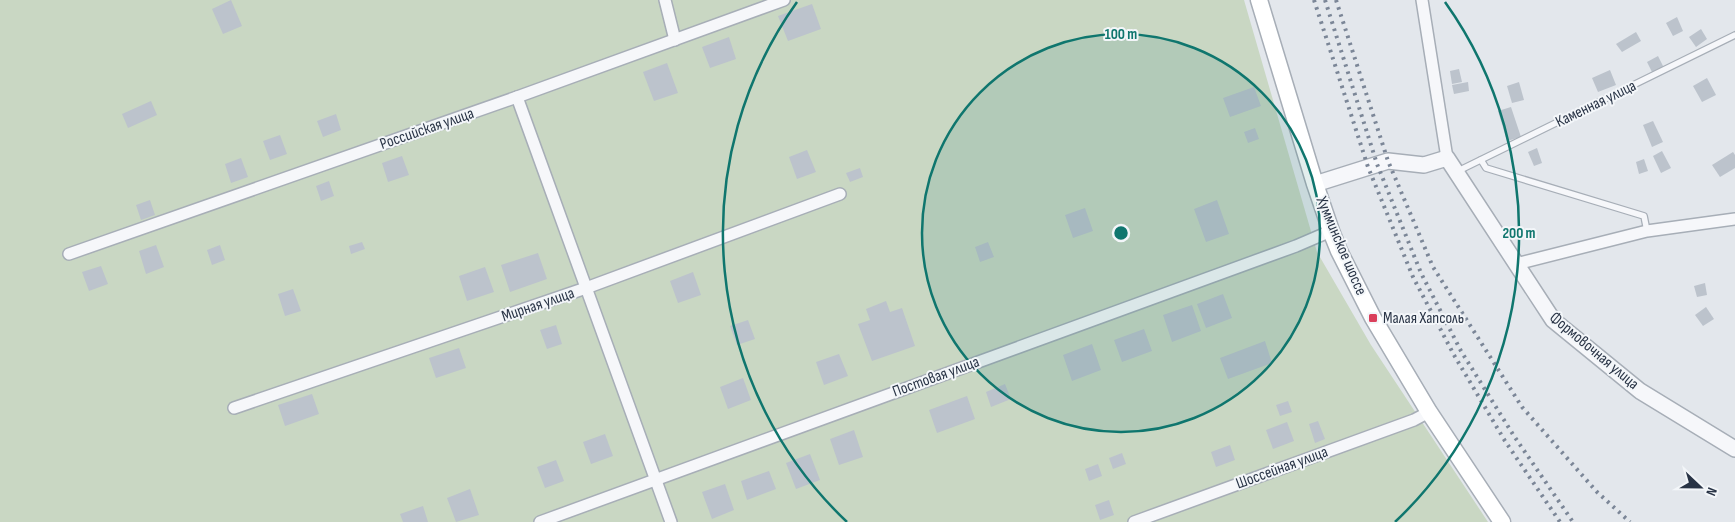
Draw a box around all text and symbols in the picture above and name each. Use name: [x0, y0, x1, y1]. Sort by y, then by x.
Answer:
text: 100 m: [1105, 25, 1137, 44]
street label: Каменная улица: [1553, 76, 1639, 132]
street label: Российская улица: [378, 104, 476, 154]
street label: Хумминское шоссе: [1311, 193, 1370, 298]
centre of rings: [1112, 224, 1130, 242]
text: 200 m: [1502, 224, 1536, 243]
street label: Мирная улица: [499, 284, 577, 326]
street label: Формовочная улица: [1546, 308, 1642, 394]
place label: Малая Хапсоль: [1383, 309, 1464, 328]
marker: Малая Хапсоль: [1367, 312, 1379, 324]
street label: Постовая улица: [890, 353, 982, 401]
street label: Шоссейная улица: [1234, 443, 1330, 493]
north arrow: [1675, 462, 1725, 512]
text: N: [1702, 485, 1721, 498]

